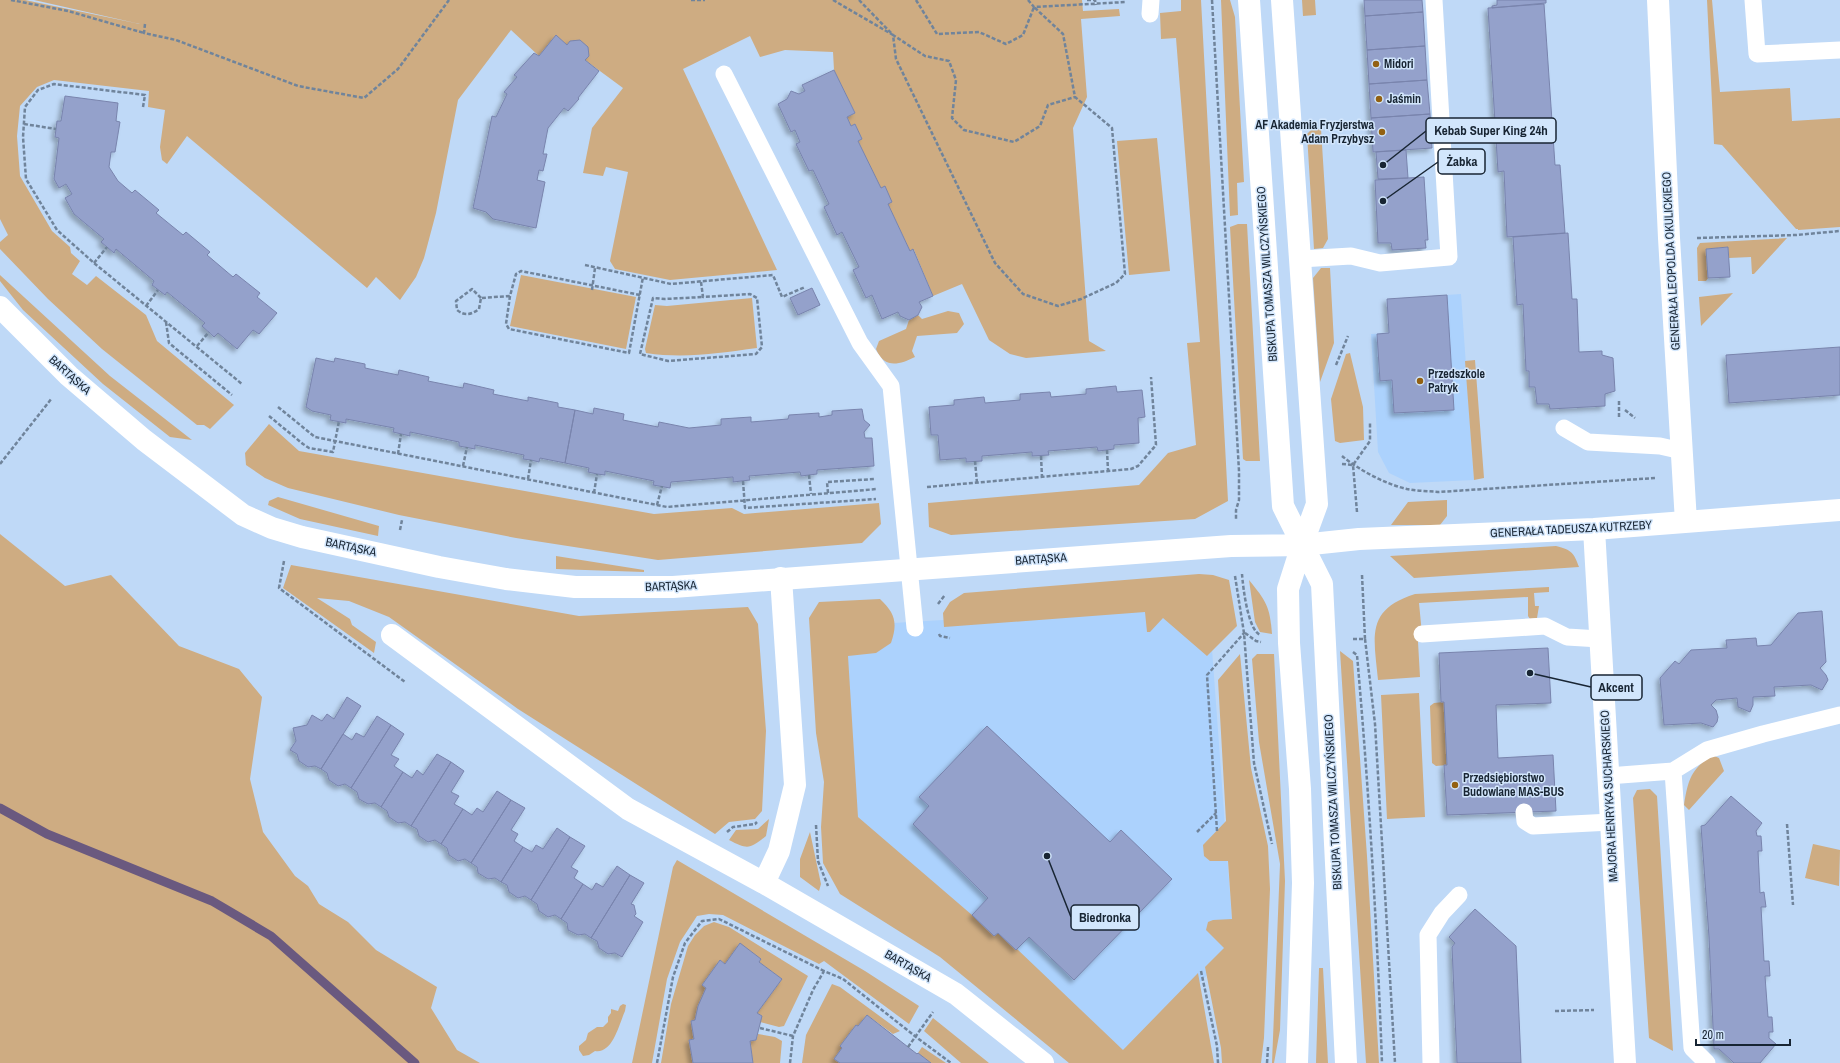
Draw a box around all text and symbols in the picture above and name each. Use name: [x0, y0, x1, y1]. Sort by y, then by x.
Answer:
place label: Midori: [1384, 56, 1414, 72]
marker: Midori: [1371, 59, 1381, 69]
place label: Jaśmin: [1387, 91, 1421, 107]
marker: Jaśmin: [1374, 94, 1384, 104]
place label: AF Akademia Fryzjerstwa Adam Przybysz: [1255, 117, 1375, 147]
callout: Kebab Super King 24h: [1426, 118, 1556, 143]
text: Kebab Super King 24h: [1434, 122, 1548, 139]
marker: AF Akademia Fryzjerstwa Adam Przybysz: [1377, 127, 1387, 137]
callout: Żabka: [1438, 149, 1485, 174]
text: Żabka: [1447, 153, 1477, 170]
street label: GENERAŁA LEOPOLDA OKULICKIEGO: [1658, 171, 1684, 351]
street label: BISKUPA TOMASZA WILCZYŃSKIEGO: [1253, 186, 1281, 362]
street label: BARTĄSKA: [45, 352, 95, 399]
place label: Przedszkole Patryk: [1428, 366, 1485, 396]
marker: Przedszkole Patryk: [1415, 376, 1425, 386]
street label: GENERAŁA TADEUSZA KUTRZEBY: [1490, 517, 1653, 541]
street label: BARTĄSKA: [324, 534, 378, 560]
street label: BARTĄSKA: [1015, 549, 1068, 569]
street label: BARTĄSKA: [645, 577, 697, 595]
callout: Akcent: [1591, 675, 1642, 700]
text: Akcent: [1598, 679, 1634, 696]
street label: MAJORA HENRYKA SUCHARSKIEGO: [1596, 709, 1621, 882]
street label: BISKUPA TOMASZA WILCZYŃSKIEGO: [1320, 714, 1346, 890]
place label: Przedsiębiorstwo Budowlane MAS-BUS: [1463, 770, 1565, 800]
marker: Przedsiębiorstwo Budowlane MAS-BUS: [1450, 780, 1460, 790]
callout: Biedronka: [1071, 905, 1139, 930]
text: Biedronka: [1079, 909, 1131, 926]
street label: BARTĄSKA: [882, 946, 935, 986]
scale bar: [1696, 1021, 1790, 1047]
text: 20 m: [1702, 1027, 1724, 1043]

